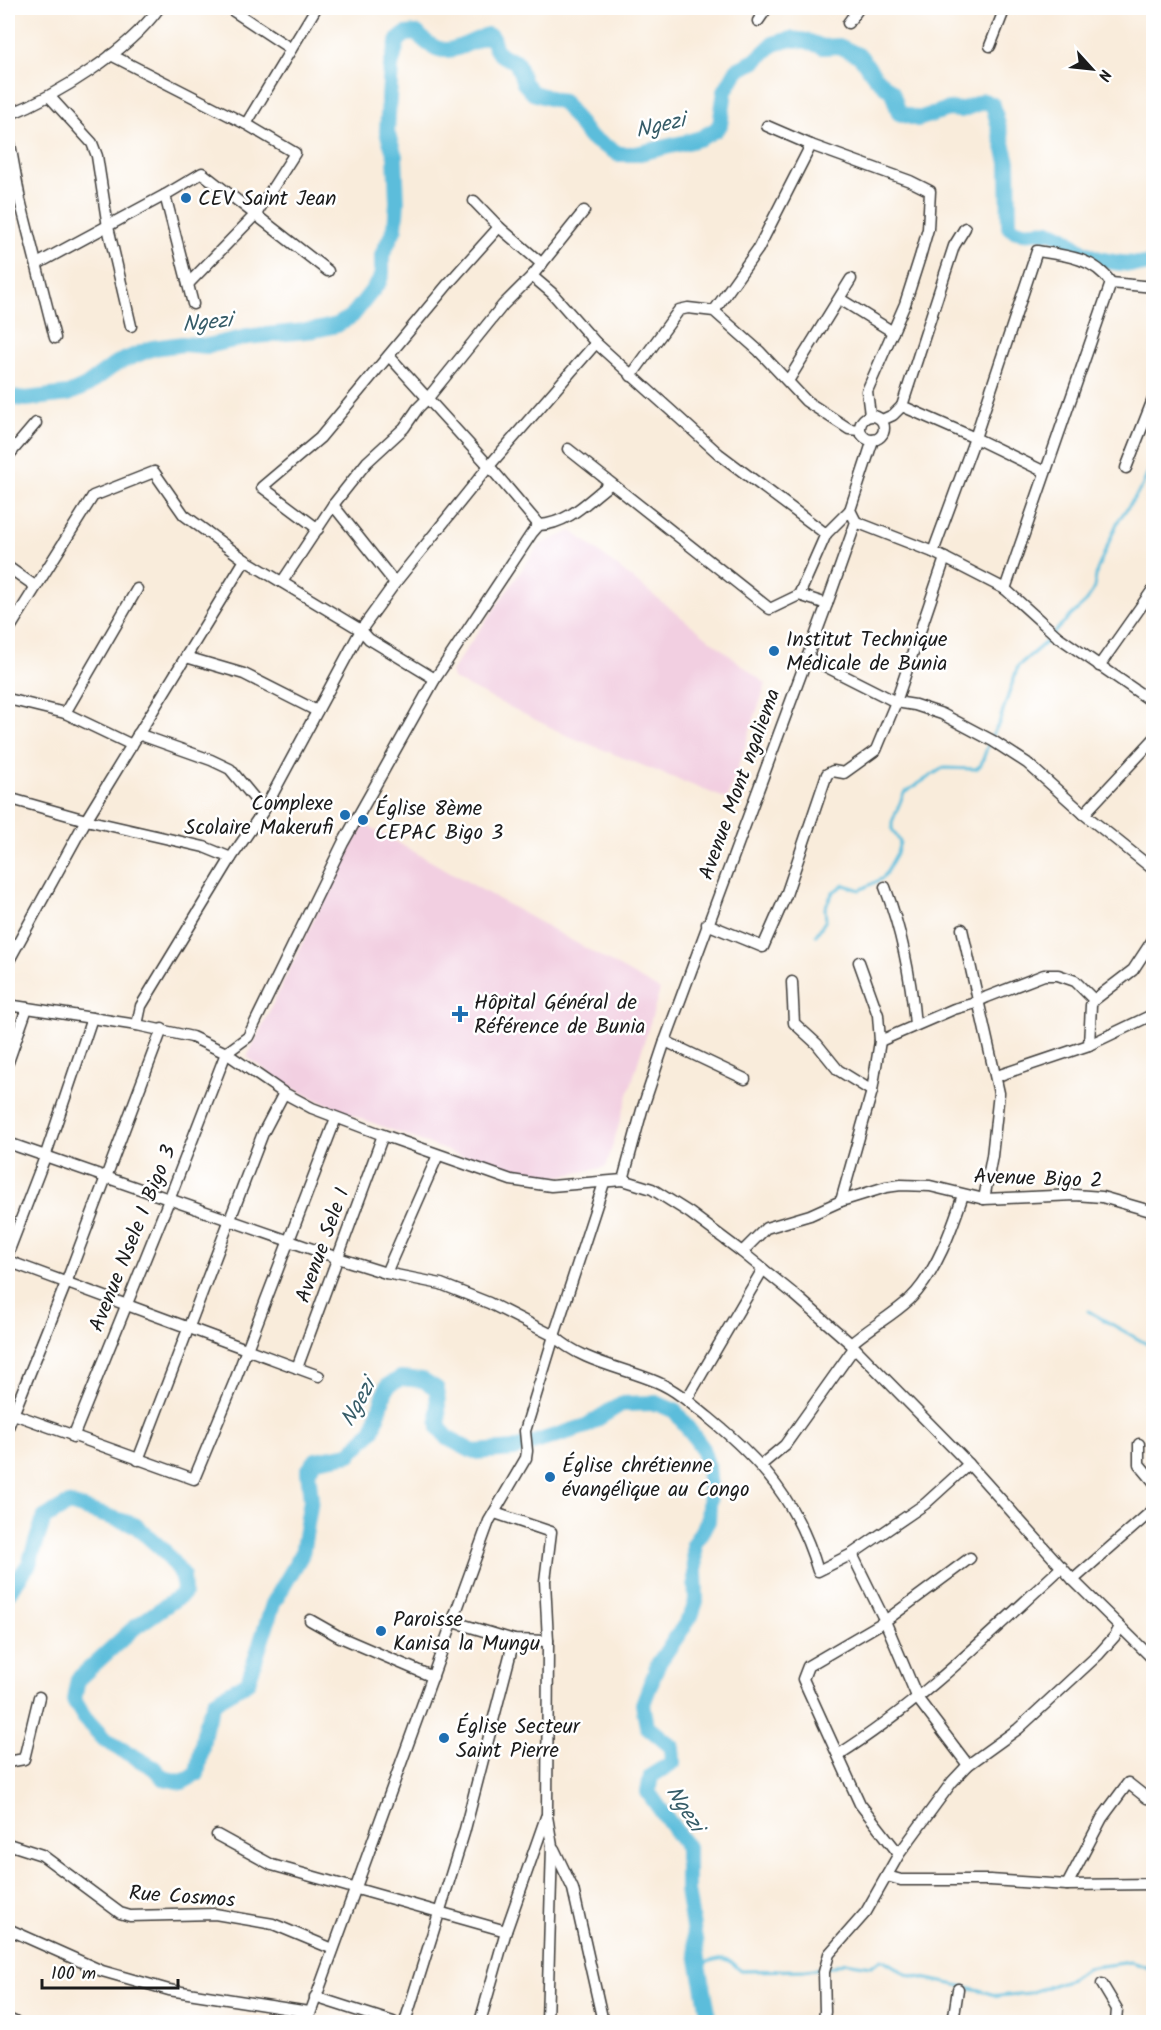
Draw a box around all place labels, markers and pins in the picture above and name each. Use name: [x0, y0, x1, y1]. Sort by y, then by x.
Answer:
place label: CEV Saint Jean: [198, 183, 337, 216]
marker: CEV Saint Jean: [179, 191, 193, 205]
place label: Institut Technique Médicale de Bunia: [786, 624, 948, 681]
marker: Institut Technique Médicale de Bunia: [767, 644, 781, 658]
place label: Complexe Scolaire Makerufi: [184, 788, 334, 845]
place label: Église 8ème CEPAC Bigo 3: [375, 793, 503, 850]
marker: Complexe Scolaire Makerufi: [338, 808, 352, 822]
marker: Église 8ème CEPAC Bigo 3: [356, 813, 370, 827]
place label: Hôpital Général de Référence de Bunia: [474, 987, 645, 1044]
marker: Hôpital Général de Référence de Bunia: [451, 1005, 469, 1023]
place label: Église chrétienne évangélique au Congo: [562, 1450, 750, 1507]
marker: Église chrétienne évangélique au Congo: [543, 1470, 557, 1484]
place label: Paroisse Kanisa la Mungu: [393, 1604, 540, 1661]
marker: Paroisse Kanisa la Mungu: [374, 1624, 388, 1638]
place label: Église Secteur Saint Pierre: [456, 1711, 581, 1768]
marker: Église Secteur Saint Pierre: [437, 1731, 451, 1745]

